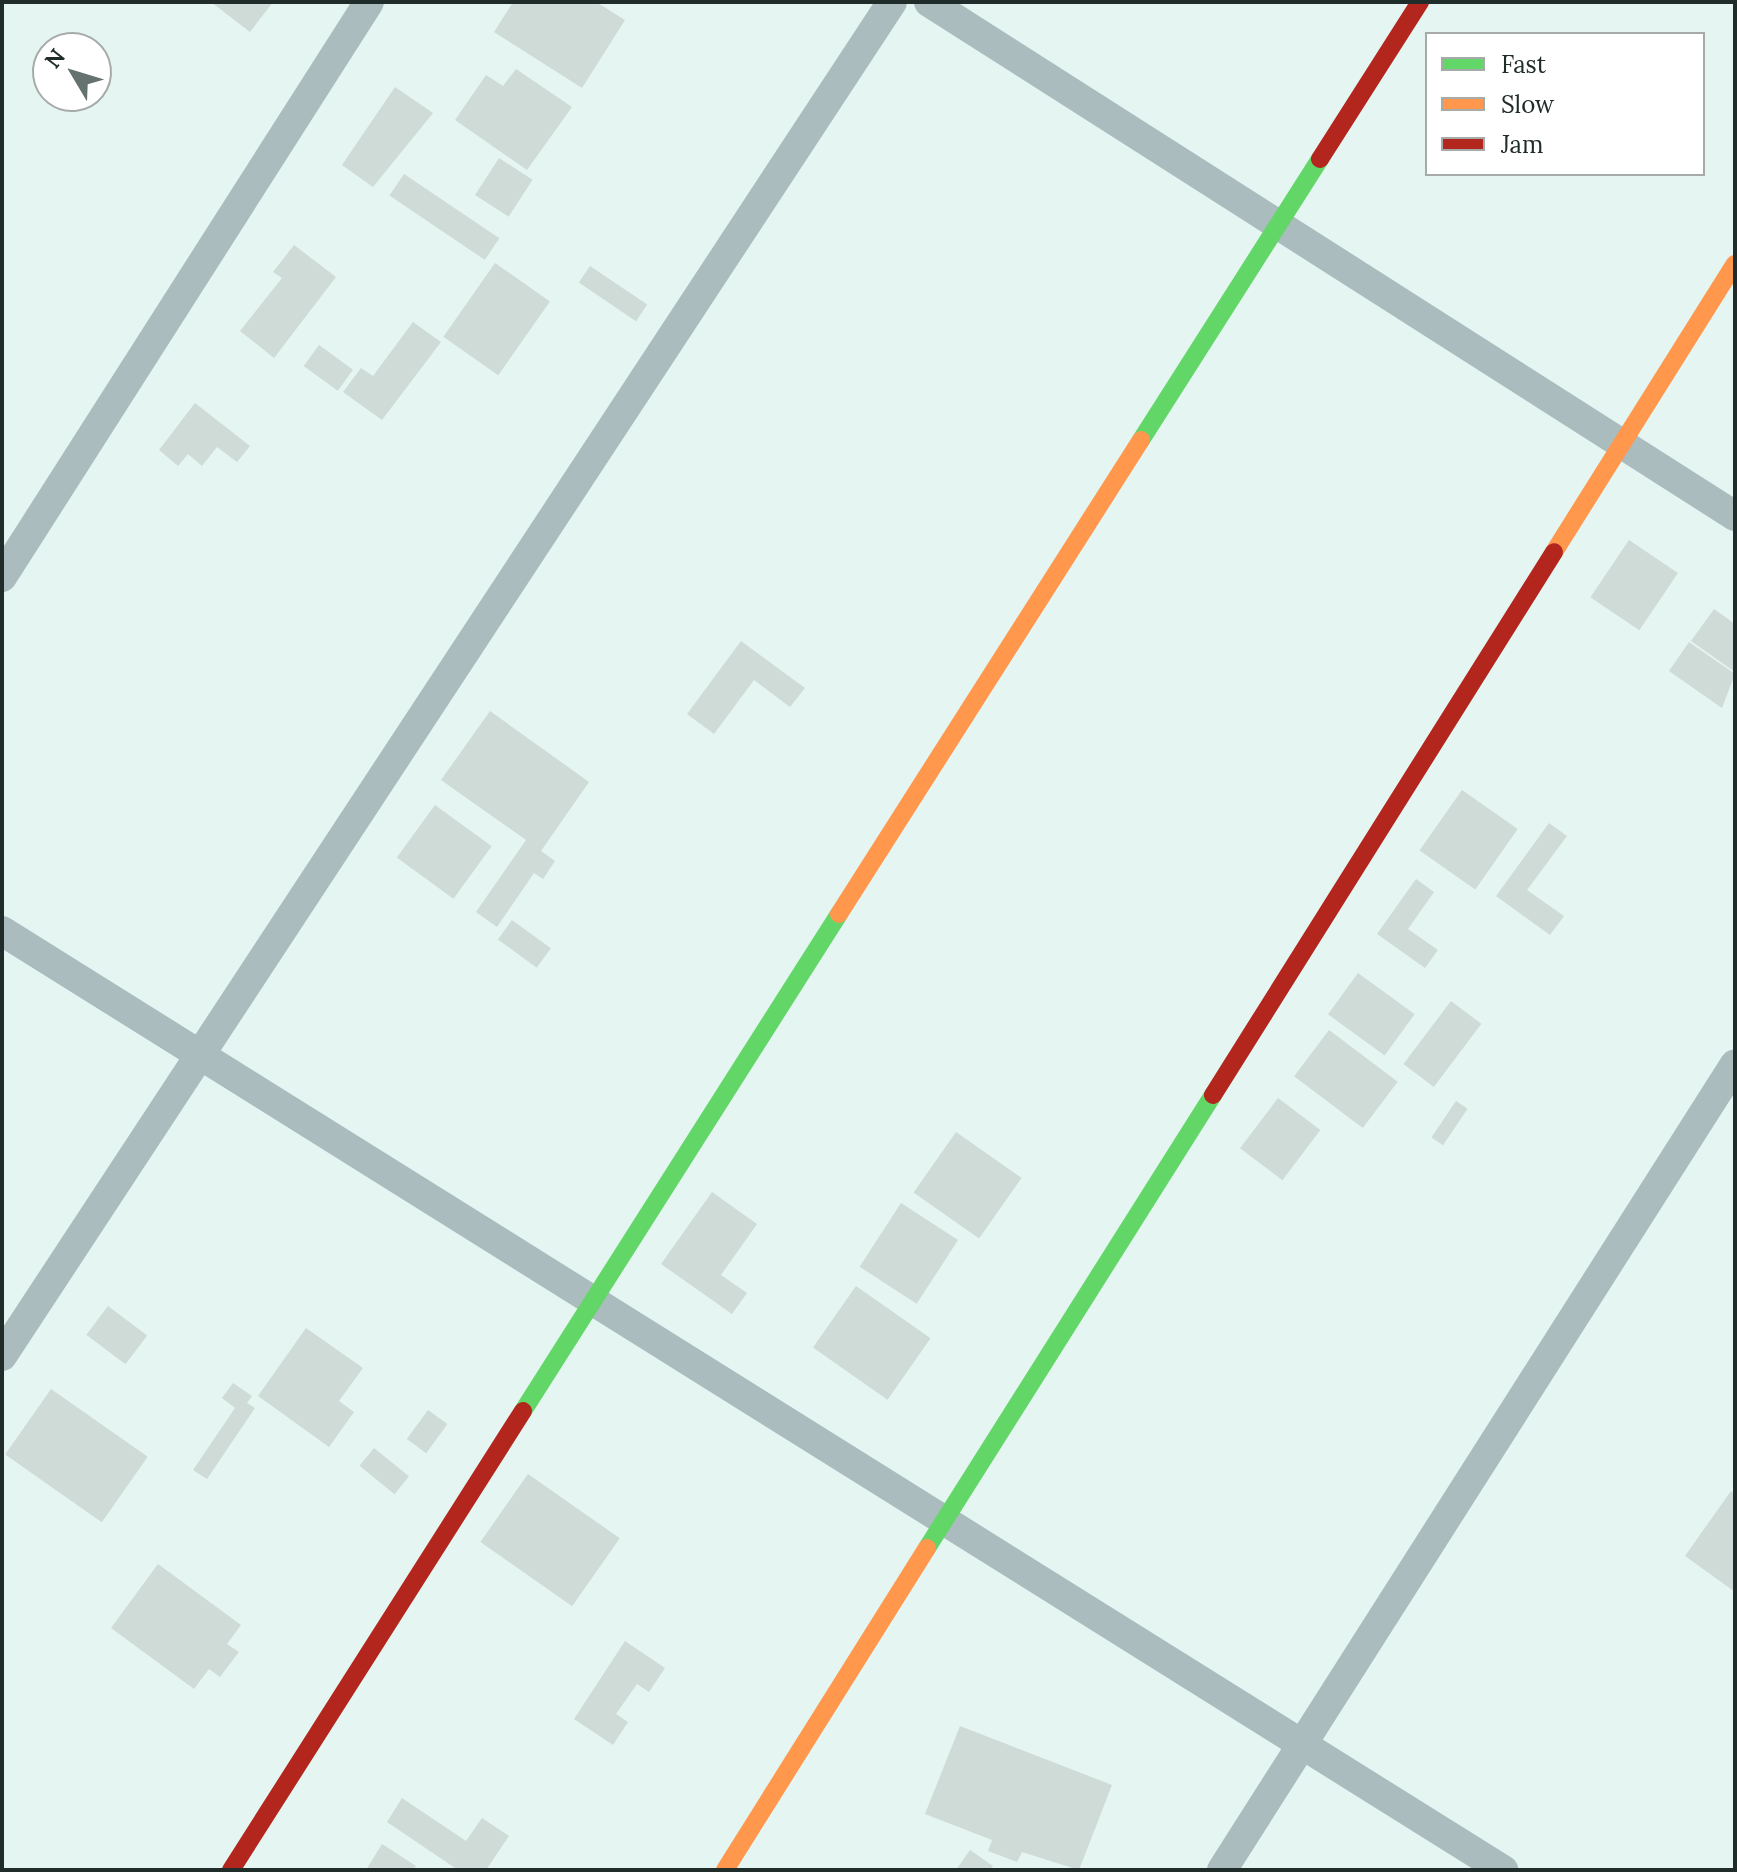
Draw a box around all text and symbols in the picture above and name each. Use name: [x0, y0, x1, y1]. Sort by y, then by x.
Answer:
north arrow: [32, 32, 112, 112]
legend: [1425, 32, 1705, 176]
text: N: [38, 43, 71, 74]
text: Fast: [1501, 49, 1546, 80]
text: Slow: [1501, 89, 1554, 120]
text: Jam: [1501, 129, 1543, 160]

